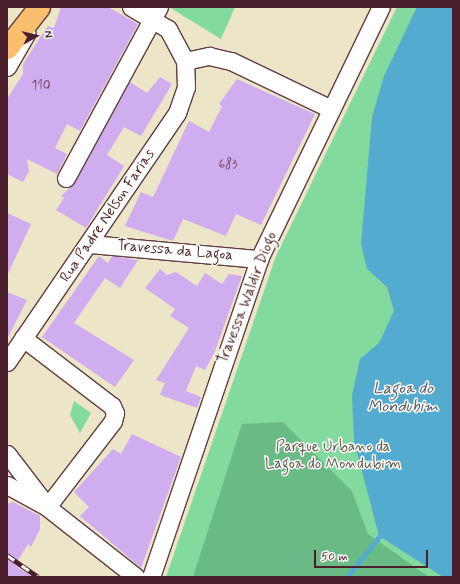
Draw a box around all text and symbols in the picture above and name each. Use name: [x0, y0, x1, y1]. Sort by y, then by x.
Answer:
north arrow: [16, 16, 56, 56]
text: N: [40, 30, 55, 39]
house number: 110: [31, 78, 51, 94]
street label: Rua Padre Nelson Farias: [58, 148, 158, 284]
house number: 683: [218, 157, 238, 173]
street label: Travessa Waldir Diogo: [215, 230, 281, 366]
street label: Travessa da Lagoa: [116, 237, 234, 265]
water label: Lagoa do Mondubim: [368, 379, 438, 417]
park label: Parque Urbano da Lagoa do Mondubim: [270, 438, 396, 473]
scale bar: [316, 542, 430, 568]
text: 50 m: [321, 549, 348, 565]

